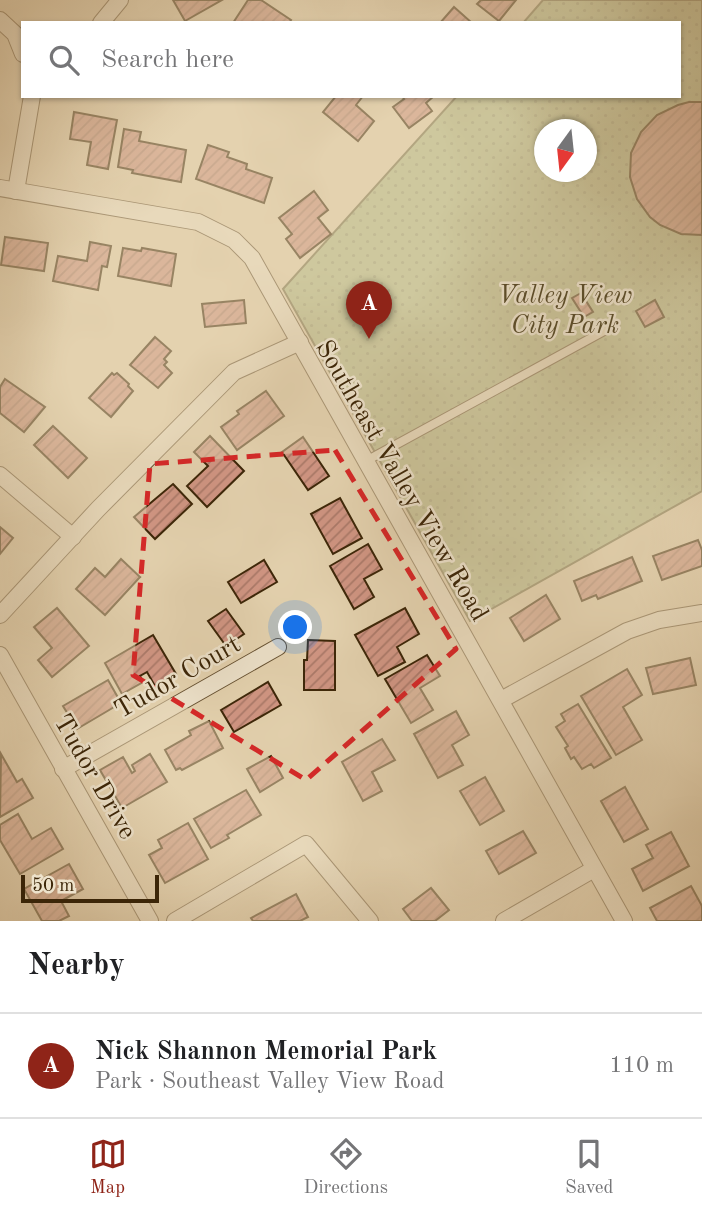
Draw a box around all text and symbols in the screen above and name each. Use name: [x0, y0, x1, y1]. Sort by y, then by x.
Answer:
search box: [21, 21, 681, 98]
icon: search: [45, 41, 83, 79]
text: Search here: [101, 47, 234, 73]
north arrow: [534, 119, 597, 182]
pin: A: [346, 281, 392, 339]
park label: Valley View City Park: [498, 283, 633, 339]
street label: Southeast Valley View Road: [310, 336, 492, 626]
your location: [278, 610, 312, 644]
street label: Tudor Court: [111, 631, 245, 724]
street label: Tudor Drive: [48, 710, 140, 844]
scale bar: [21, 872, 159, 904]
text: 50 m: [32, 877, 74, 896]
text: Nearby: [28, 951, 125, 981]
text: Nick Shannon Memorial Park: [95, 1039, 437, 1065]
text: A: [42, 1054, 60, 1077]
text: 110 m: [609, 1054, 674, 1077]
text: Park · Southeast Valley View Road: [95, 1070, 445, 1093]
tab: Map: [89, 1135, 127, 1200]
tab: Directions: [304, 1135, 388, 1200]
tab: Saved: [565, 1135, 613, 1200]

